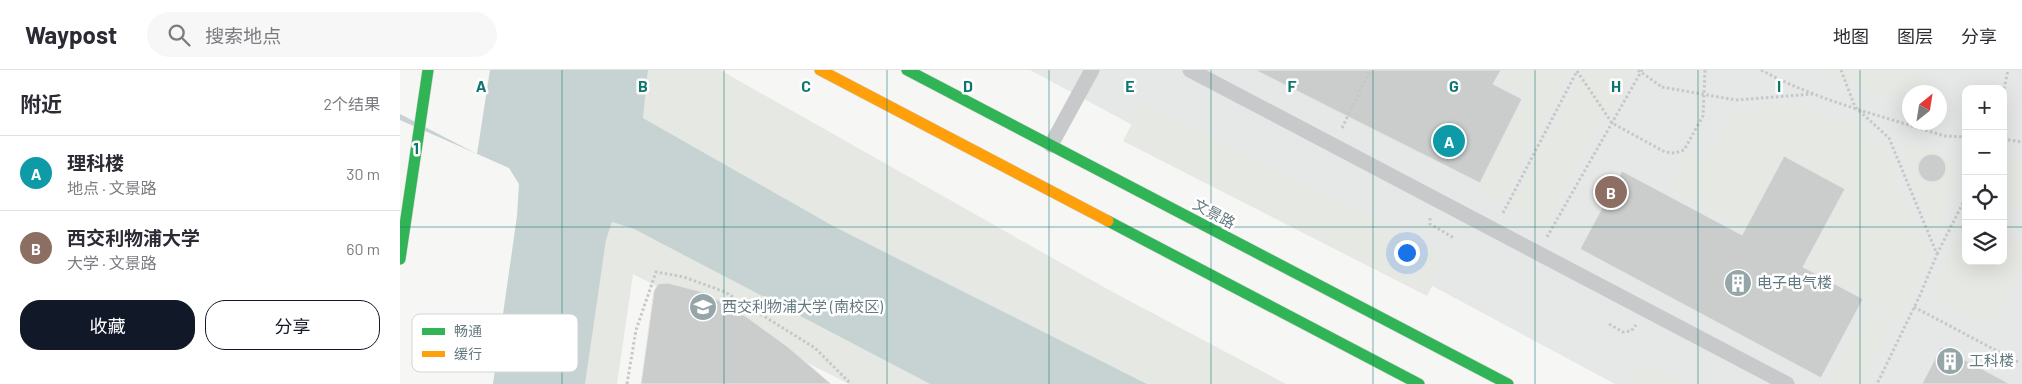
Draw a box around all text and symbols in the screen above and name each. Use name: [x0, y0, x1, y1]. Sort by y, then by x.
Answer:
search box: [147, 12, 497, 57]
text: Waypost: [25, 20, 117, 49]
icon: search: [165, 21, 193, 49]
text: 搜索地点: [205, 24, 281, 47]
text: 地图: [1833, 25, 1869, 47]
text: 图层: [1897, 25, 1933, 47]
text: 分享: [1961, 25, 1997, 47]
text: A: [476, 76, 487, 95]
text: B: [638, 76, 648, 95]
text: C: [801, 76, 811, 95]
text: D: [963, 76, 973, 95]
text: E: [1125, 76, 1135, 95]
text: F: [1288, 76, 1297, 95]
text: G: [1449, 76, 1459, 95]
text: H: [1611, 76, 1621, 95]
text: I: [1777, 76, 1781, 95]
north arrow: [1902, 85, 1947, 130]
map controls: [1962, 85, 2007, 265]
button: +: [1962, 85, 2007, 130]
text: 附近: [20, 91, 62, 116]
text: 2个结果: [323, 94, 380, 113]
pin: A: [1433, 122, 1465, 160]
button: −: [1962, 130, 2007, 175]
text: 1: [413, 138, 419, 157]
text: 理科楼: [67, 151, 124, 174]
text: A: [31, 164, 41, 183]
text: 30 m: [346, 164, 380, 183]
pin: B: [1595, 173, 1627, 211]
button: locate: [1962, 175, 2007, 220]
text: 地点 · 文景路: [67, 178, 157, 197]
street label: 文景路: [1190, 195, 1239, 232]
button: layers: [1962, 220, 2007, 265]
text: 西交利物浦大学: [67, 226, 200, 249]
text: B: [31, 239, 41, 258]
text: 60 m: [346, 239, 380, 258]
your location: [1394, 240, 1420, 266]
text: 大学 · 文景路: [67, 253, 157, 272]
building icon: 电子电气楼: [1723, 268, 1753, 298]
place label: 电子电气楼: [1757, 273, 1832, 291]
school or university icon: 西交利物浦大学 (南校区): [688, 292, 718, 322]
place label: 西交利物浦大学 (南校区): [722, 297, 883, 315]
button: 收藏: [20, 300, 195, 350]
button: 分享: [205, 300, 380, 350]
legend: [412, 314, 578, 372]
text: 畅通: [454, 322, 482, 339]
text: 缓行: [454, 345, 482, 362]
building icon: 工科楼: [1935, 346, 1965, 376]
place label: 工科楼: [1969, 351, 2014, 369]

